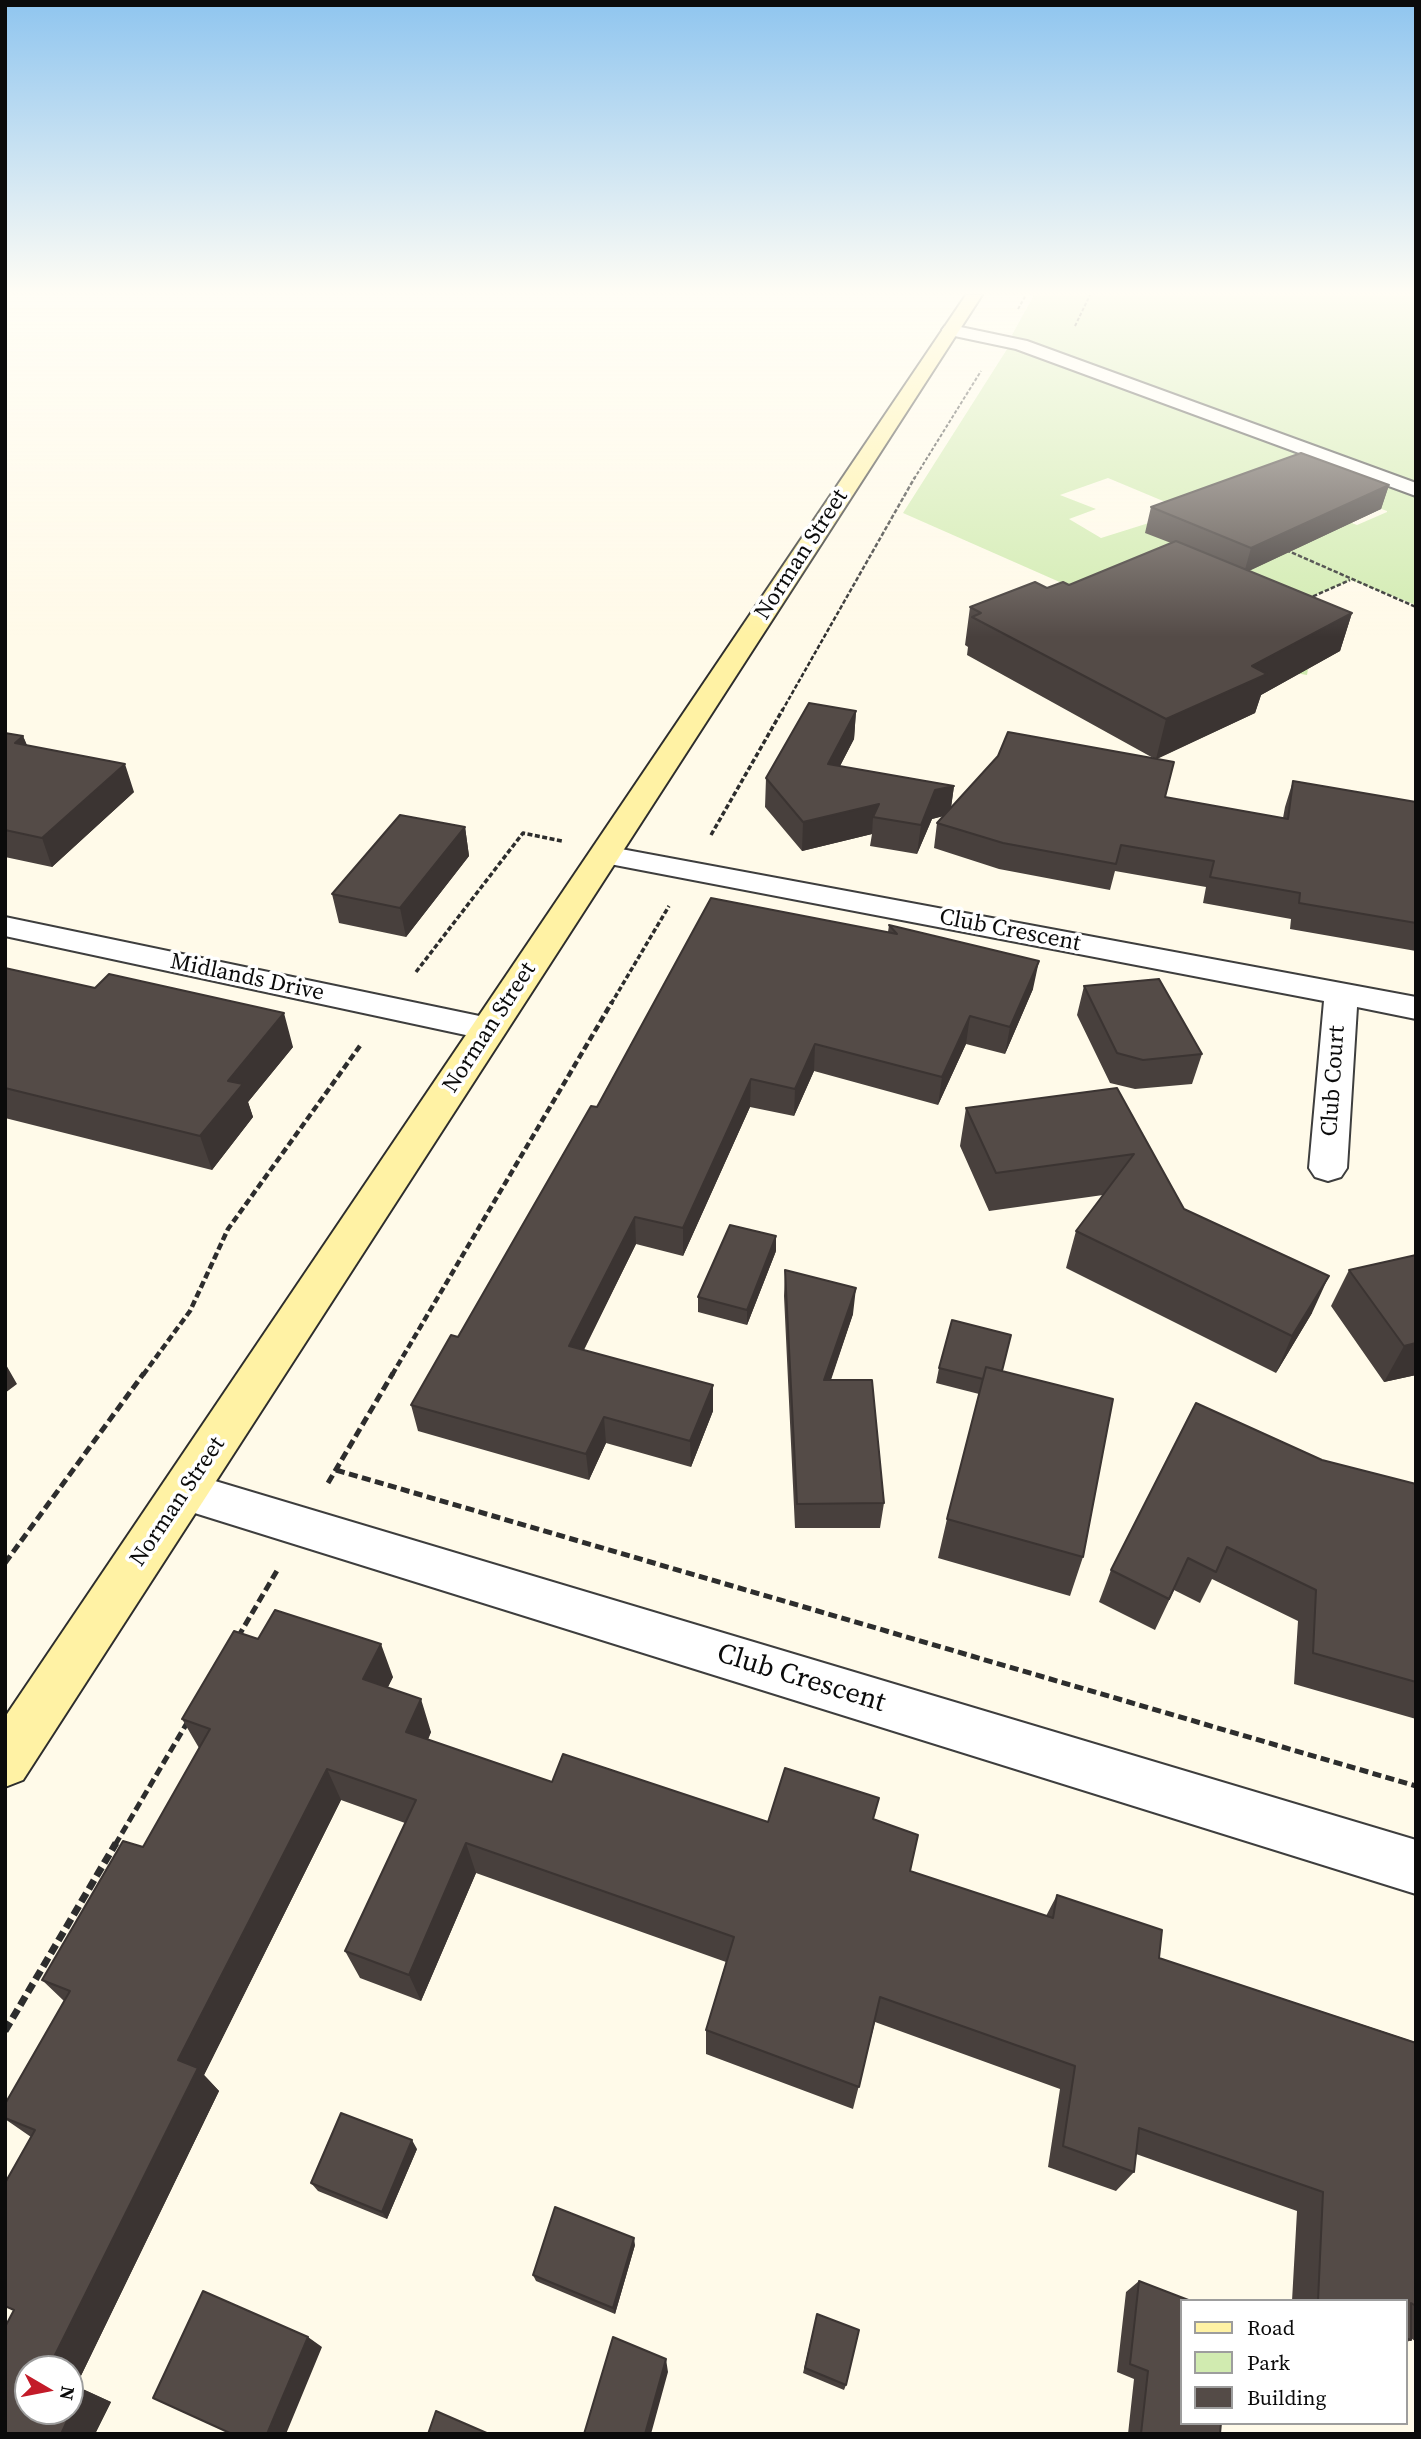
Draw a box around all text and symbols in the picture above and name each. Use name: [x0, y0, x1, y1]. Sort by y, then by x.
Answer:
street label: Norman Street: [750, 485, 854, 625]
street label: Club Crescent: [937, 904, 1083, 958]
street label: Midlands Drive: [168, 948, 326, 1008]
street label: Norman Street: [438, 958, 542, 1098]
street label: Club Court: [1316, 1025, 1352, 1137]
street label: Norman Street: [125, 1432, 231, 1572]
street label: Club Crescent: [713, 1637, 889, 1721]
legend: [1180, 2299, 1407, 2425]
text: Road: [1247, 2313, 1295, 2342]
text: Park: [1247, 2348, 1290, 2377]
north arrow: [14, 2355, 84, 2425]
text: Building: [1247, 2383, 1326, 2412]
text: N: [54, 2384, 82, 2402]

